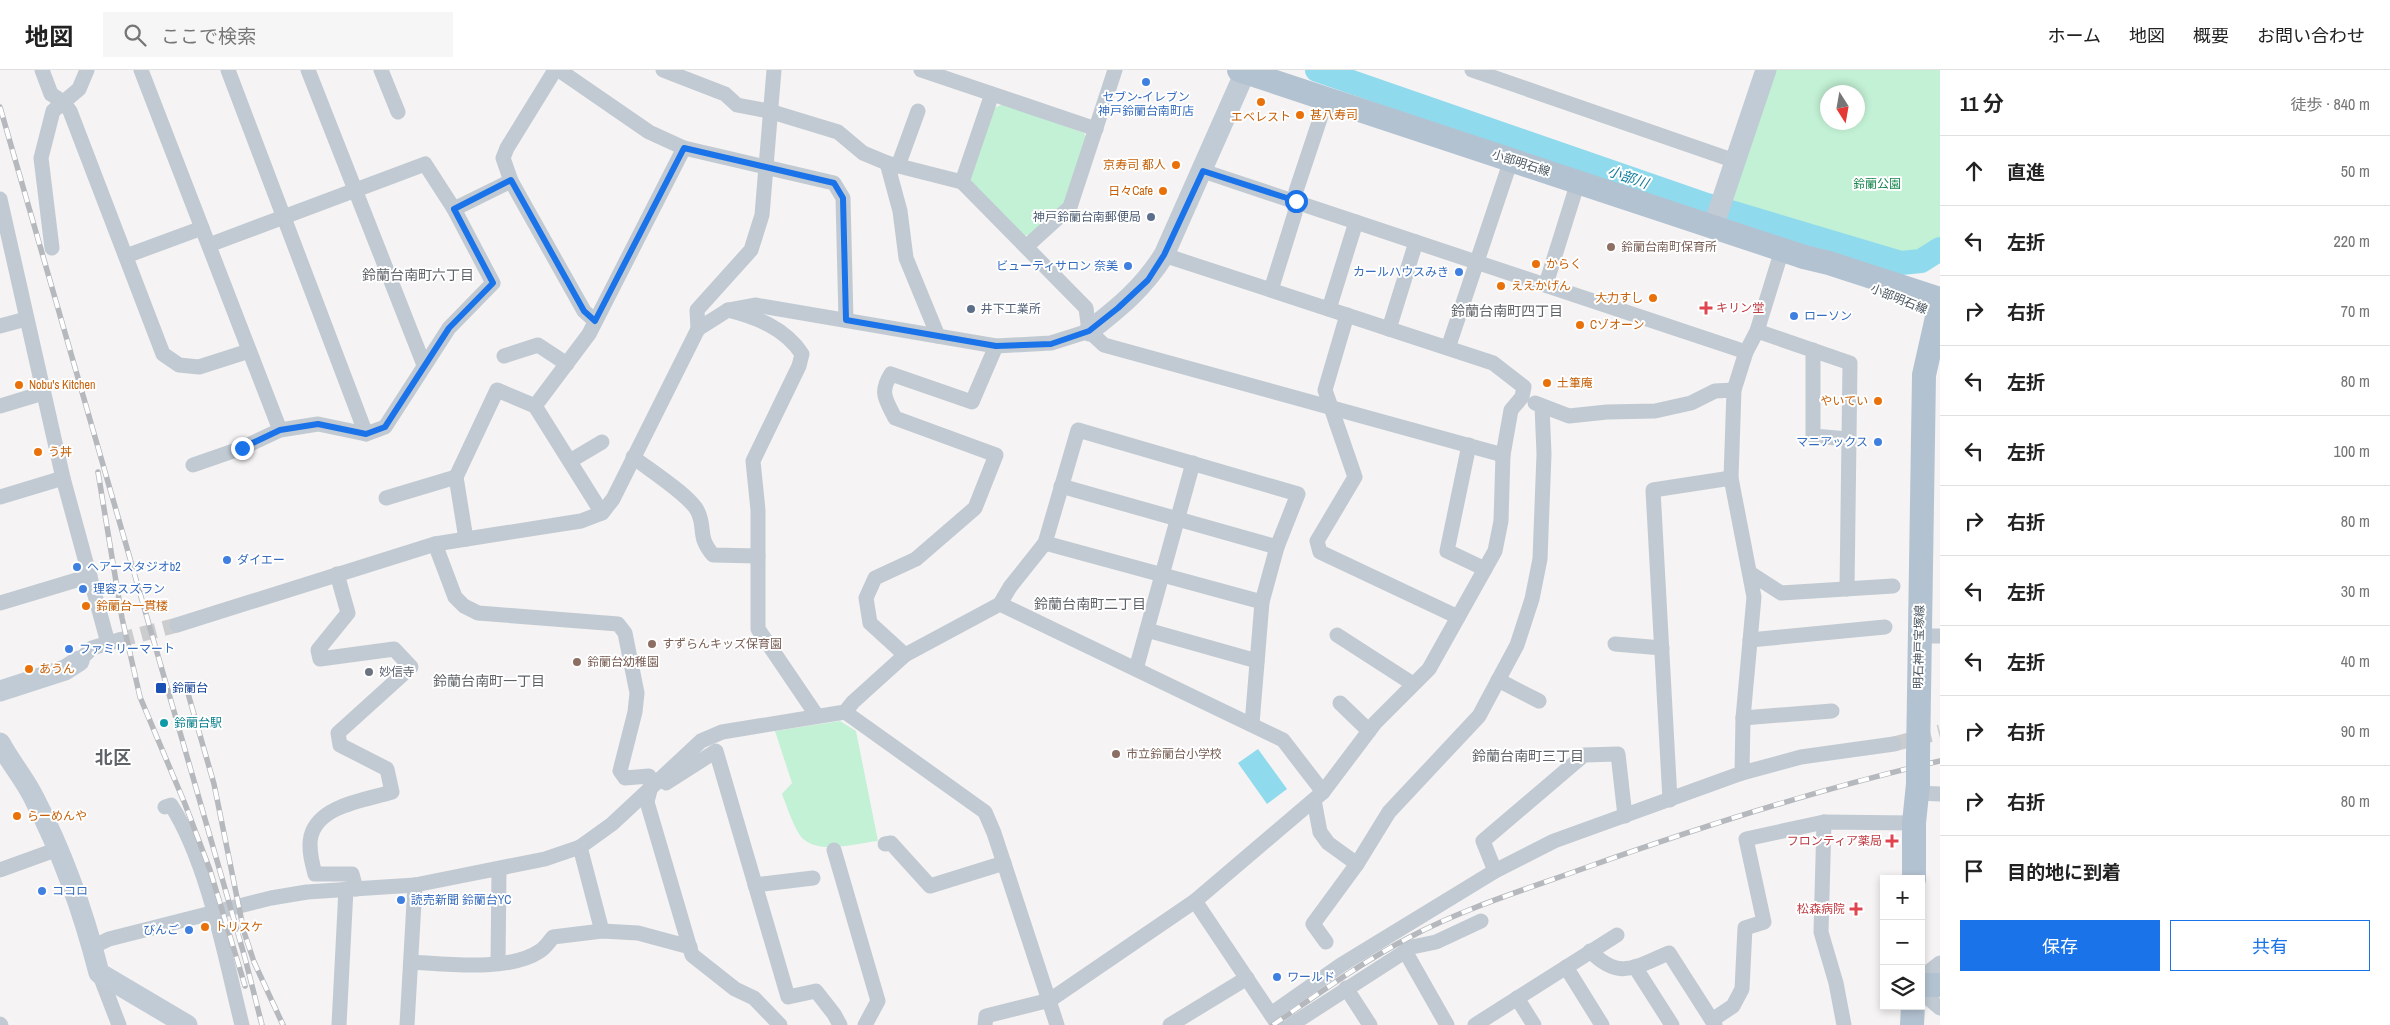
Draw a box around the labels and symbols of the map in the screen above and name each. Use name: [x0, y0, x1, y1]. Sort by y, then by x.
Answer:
marker: セブン-イレブン 神戸鈴蘭台南町店: [1140, 76, 1152, 88]
north arrow: [1820, 85, 1865, 130]
place label: セブン-イレブン 神戸鈴蘭台南町店: [1098, 89, 1194, 119]
marker: エベレスト: [1255, 96, 1267, 108]
place label: 甚八寿司: [1310, 107, 1358, 123]
place label: エベレスト: [1231, 109, 1291, 125]
marker: 甚八寿司: [1294, 109, 1306, 121]
street label: 小部明石線: [1490, 146, 1552, 180]
place label: 京寿司 都人: [1103, 157, 1166, 173]
marker: 京寿司 都人: [1170, 159, 1182, 171]
water label: 小部川: [1605, 162, 1653, 193]
park label: 鈴蘭公園: [1853, 176, 1901, 192]
place label: 日々Cafe: [1108, 183, 1153, 199]
marker: 日々Cafe: [1157, 185, 1169, 197]
route start: [1285, 190, 1308, 213]
place label: 神戸鈴蘭台南郵便局: [1033, 209, 1141, 225]
marker: 神戸鈴蘭台南郵便局: [1145, 211, 1157, 223]
place label: 鈴蘭台南町保育所: [1621, 239, 1717, 255]
marker: 鈴蘭台南町保育所: [1605, 241, 1617, 253]
place label: からく: [1546, 256, 1582, 272]
place label: ビューティサロン 奈美: [996, 258, 1118, 274]
marker: からく: [1530, 258, 1542, 270]
marker: ビューティサロン 奈美: [1122, 260, 1134, 272]
place label: カールハウスみき: [1353, 264, 1449, 280]
district label: 鈴蘭台南町六丁目: [362, 266, 474, 284]
marker: カールハウスみき: [1453, 266, 1465, 278]
place label: ええかげん: [1511, 278, 1571, 294]
marker: ええかげん: [1495, 280, 1507, 292]
street label: 小部明石線: [1868, 280, 1930, 318]
place label: 大力すし: [1595, 290, 1643, 306]
marker: 大力すし: [1647, 292, 1659, 304]
place label: キリン堂: [1716, 300, 1764, 316]
place label: 井下工業所: [981, 301, 1041, 317]
district label: 鈴蘭台南町四丁目: [1451, 302, 1563, 320]
marker: キリン堂: [1700, 302, 1712, 314]
marker: 井下工業所: [965, 303, 977, 315]
place label: ローソン: [1804, 308, 1852, 324]
marker: ローソン: [1788, 310, 1800, 322]
place label: Cゾオーン: [1590, 317, 1645, 333]
marker: Cゾオーン: [1574, 319, 1586, 331]
place label: 土筆庵: [1557, 375, 1593, 391]
place label: Nobu's Kitchen: [29, 377, 95, 393]
marker: 土筆庵: [1541, 377, 1553, 389]
marker: Nobu's Kitchen: [13, 379, 25, 391]
place label: やいてい: [1820, 393, 1868, 409]
marker: やいてい: [1872, 395, 1884, 407]
place label: マニアックス: [1796, 434, 1868, 450]
marker: マニアックス: [1872, 436, 1884, 448]
route end: [231, 437, 254, 460]
place label: う丼: [48, 444, 72, 460]
marker: う丼: [32, 446, 44, 458]
place label: ダイエー: [237, 552, 285, 568]
marker: ダイエー: [221, 554, 233, 566]
place label: ヘアースタジオb2: [87, 559, 181, 575]
marker: ヘアースタジオb2: [71, 561, 83, 573]
place label: 理容スズラン: [93, 581, 165, 597]
marker: 理容スズラン: [77, 583, 89, 595]
district label: 鈴蘭台南町二丁目: [1034, 595, 1146, 613]
place label: 鈴蘭台一貫楼: [96, 598, 168, 614]
marker: 鈴蘭台一貫楼: [80, 600, 92, 612]
street label: 明石神戸宝塚線: [1910, 605, 1928, 689]
place label: すずらんキッズ保育園: [662, 636, 782, 652]
marker: すずらんキッズ保育園: [646, 638, 658, 650]
place label: ファミリーマート: [79, 641, 175, 657]
marker: ファミリーマート: [63, 643, 75, 655]
place label: 鈴蘭台幼稚園: [587, 654, 659, 670]
marker: 鈴蘭台幼稚園: [571, 656, 583, 668]
place label: あうん: [39, 661, 75, 677]
marker: あうん: [23, 663, 35, 675]
place label: 妙信寺: [379, 664, 415, 680]
marker: 妙信寺: [363, 666, 375, 678]
district label: 鈴蘭台南町一丁目: [433, 672, 545, 690]
place label: 鈴蘭台: [172, 680, 208, 696]
marker: 鈴蘭台: [154, 681, 168, 695]
place label: 鈴蘭台駅: [174, 715, 222, 731]
marker: 鈴蘭台駅: [158, 717, 170, 729]
district label: 北区: [95, 745, 131, 770]
place label: 市立鈴蘭台小学校: [1126, 746, 1222, 762]
district label: 鈴蘭台南町三丁目: [1472, 747, 1584, 765]
marker: 市立鈴蘭台小学校: [1110, 748, 1122, 760]
place label: らーめんや: [27, 808, 87, 824]
marker: らーめんや: [11, 810, 23, 822]
place label: フロンティア薬局: [1787, 833, 1882, 849]
marker: フロンティア薬局: [1886, 835, 1898, 847]
place label: ココロ: [52, 883, 88, 899]
marker: ココロ: [36, 885, 48, 897]
place label: 読売新聞 鈴蘭台YC: [411, 892, 511, 908]
marker: 読売新聞 鈴蘭台YC: [395, 894, 407, 906]
place label: 松森病院: [1797, 901, 1845, 917]
marker: 松森病院: [1849, 902, 1863, 916]
place label: トリスケ: [215, 919, 263, 935]
marker: トリスケ: [199, 921, 211, 933]
place label: びんご: [143, 922, 179, 938]
marker: びんご: [183, 924, 195, 936]
place label: ワールド: [1287, 969, 1335, 985]
marker: ワールド: [1271, 971, 1283, 983]

